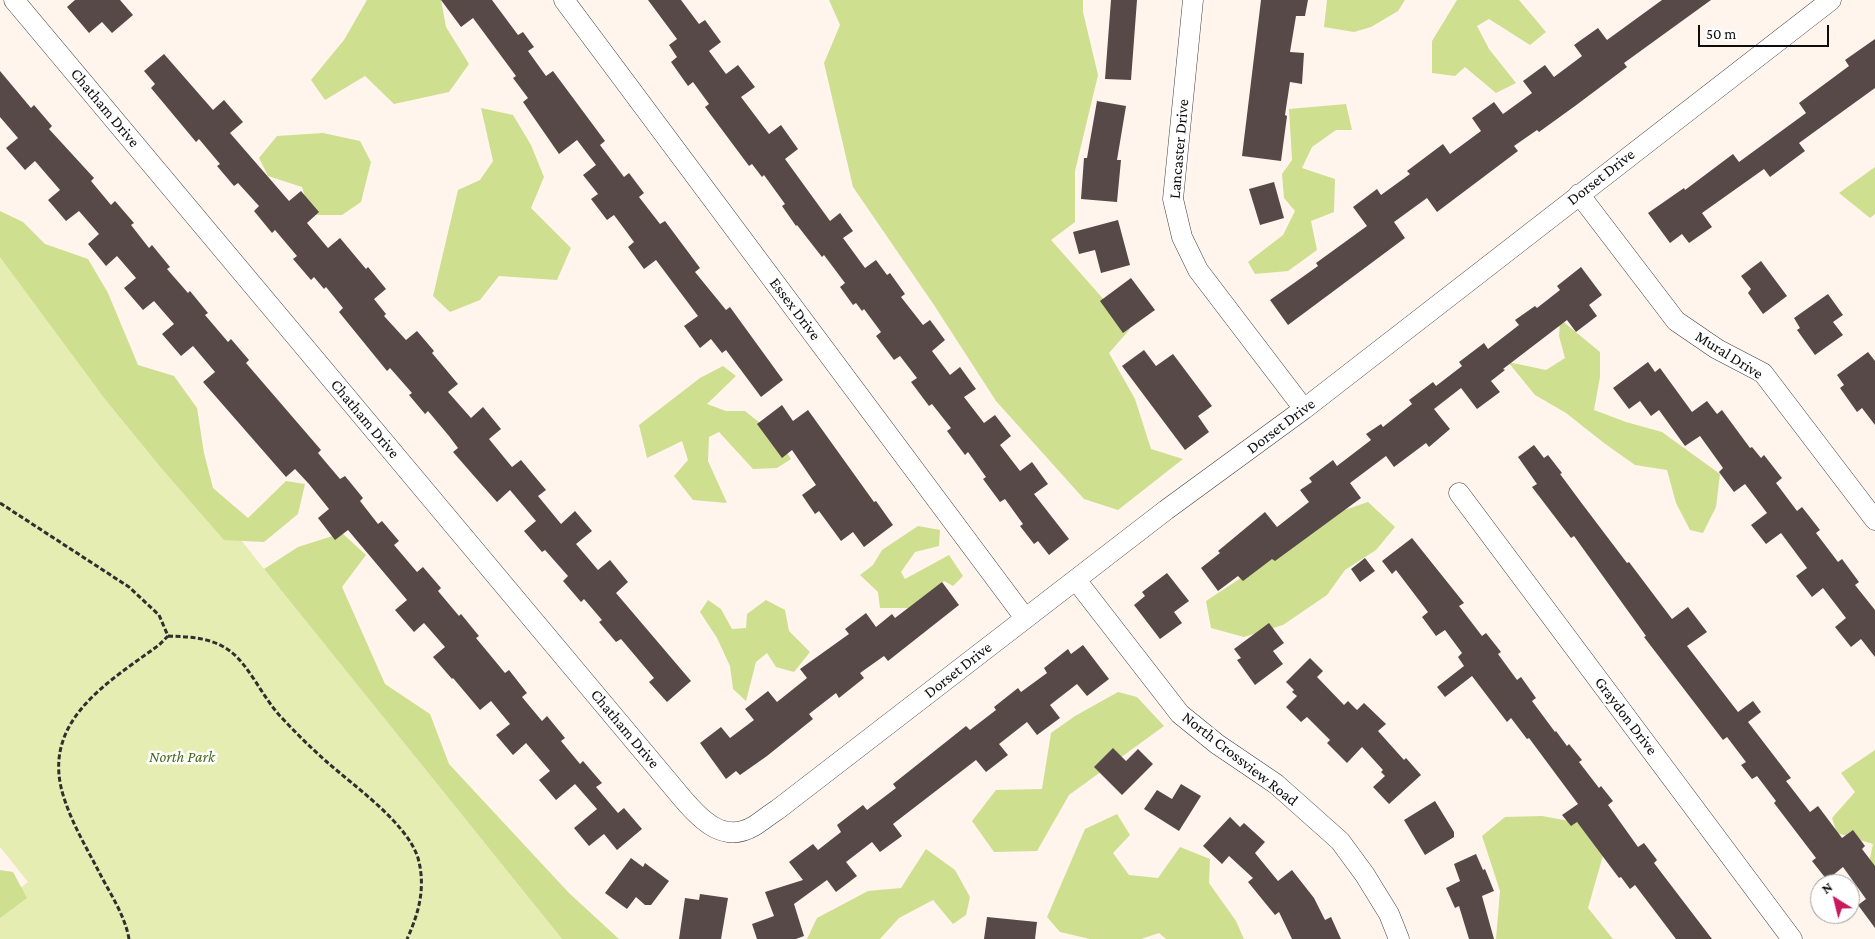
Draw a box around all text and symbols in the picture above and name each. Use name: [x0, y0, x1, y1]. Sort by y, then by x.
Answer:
scale bar: [1700, 15, 1831, 47]
text: 50 m: [1706, 26, 1736, 42]
street label: Chatham Drive: [66, 65, 144, 151]
street label: Lancaster Drive: [1165, 98, 1193, 200]
street label: Dorset Drive: [1563, 145, 1639, 209]
street label: Essex Drive: [765, 274, 825, 344]
street label: Mural Drive: [1691, 327, 1767, 383]
street label: Chatham Drive: [326, 376, 404, 462]
street label: Dorset Drive: [1243, 394, 1319, 458]
street label: Dorset Drive: [920, 638, 996, 702]
street label: Graydon Drive: [1590, 673, 1662, 759]
street label: Chatham Drive: [586, 686, 664, 772]
street label: North Crossview Road: [1178, 708, 1302, 810]
park label: North Park: [149, 747, 215, 767]
north arrow: [1810, 874, 1860, 924]
text: N: [1818, 878, 1835, 897]

